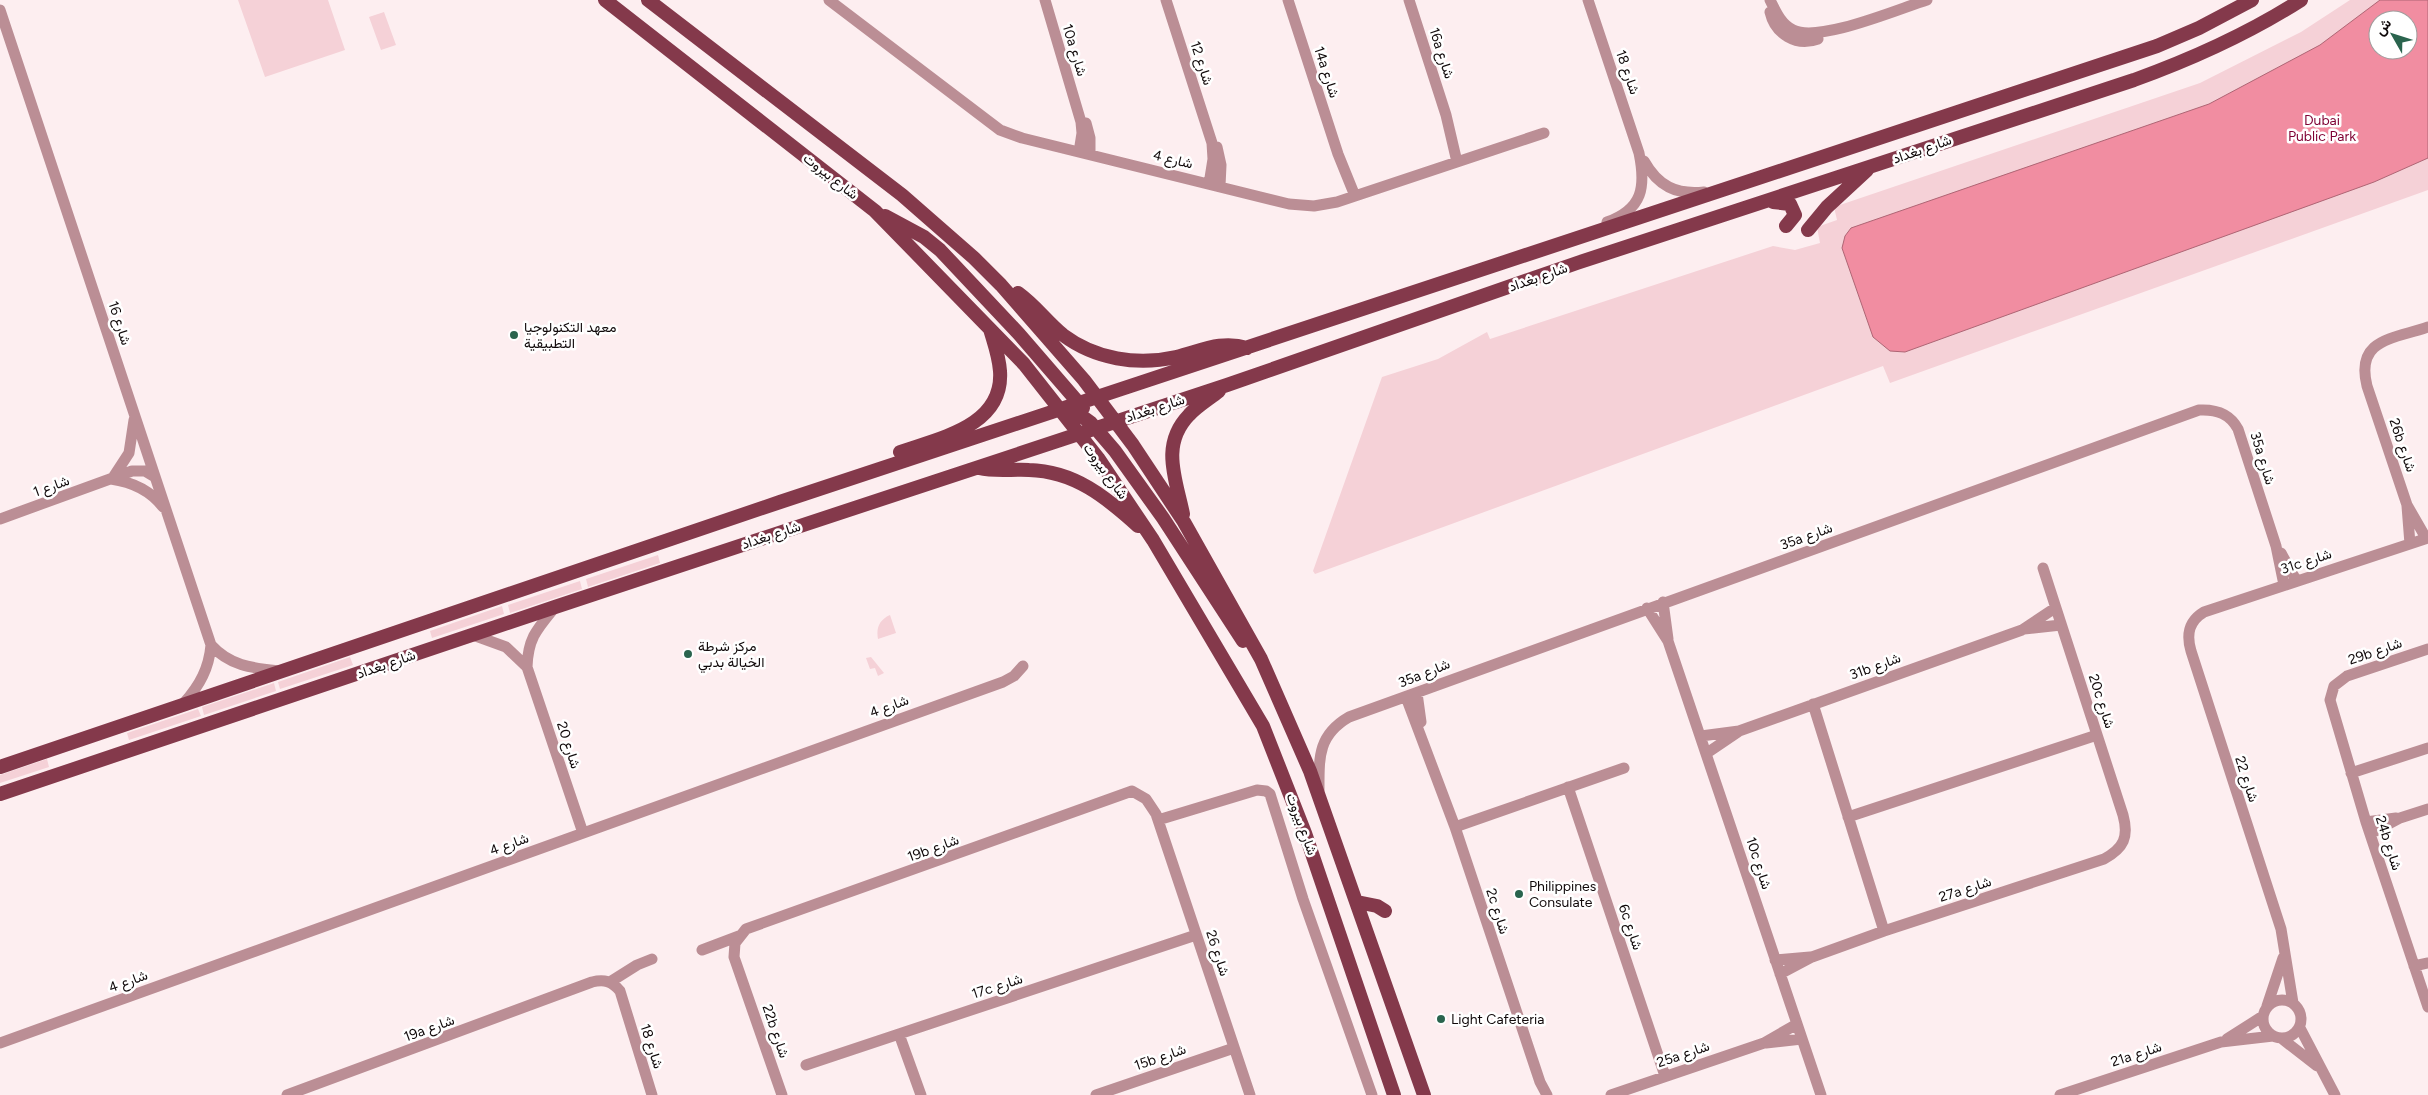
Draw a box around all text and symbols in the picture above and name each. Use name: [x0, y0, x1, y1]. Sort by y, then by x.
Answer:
north arrow: [2368, 10, 2418, 60]
text: ش: [2371, 15, 2395, 39]
street label: 10a شارع: [1057, 22, 1090, 79]
street label: 16a شارع: [1423, 26, 1458, 81]
street label: شارع 12: [1185, 39, 1217, 88]
street label: 14a شارع: [1308, 44, 1343, 101]
street label: شارع 18: [1610, 48, 1643, 97]
park label: Dubai Public Park: [2288, 112, 2356, 145]
street label: شارع بغداد: [1890, 131, 1954, 169]
street label: شارع 4: [1151, 146, 1195, 175]
street label: شارع بيروت: [799, 150, 862, 205]
street label: شارع بغداد: [1506, 259, 1570, 297]
street label: شارع 16: [103, 299, 135, 348]
place label: معهد التكنولوجيا التطبيقية: [524, 319, 616, 352]
marker: معهد التكنولوجيا التطبيقية: [508, 329, 520, 341]
street label: شارع بغداد: [1123, 391, 1187, 428]
street label: 26b شارع: [2384, 416, 2420, 475]
street label: 35a شارع: [2245, 430, 2279, 487]
street label: شارع بيروت: [1078, 440, 1132, 504]
street label: شارع 1: [31, 472, 72, 503]
street label: شارع بغداد: [739, 518, 803, 555]
street label: 35a شارع: [1778, 519, 1835, 556]
street label: 31c شارع: [2279, 545, 2334, 580]
street label: 29b شارع: [2346, 634, 2405, 670]
place label: مركز شرطة الخيالة بدبي: [698, 638, 764, 674]
street label: شارع بغداد: [354, 646, 418, 684]
marker: مركز شرطة الخيالة بدبي: [682, 648, 694, 660]
street label: 31b شارع: [1847, 649, 1904, 685]
street label: 35a شارع: [1396, 655, 1453, 693]
street label: 20c شارع: [2083, 672, 2118, 731]
street label: شارع 4: [867, 692, 912, 723]
street label: شارع 20: [551, 719, 584, 771]
street label: شارع 22: [2229, 754, 2262, 805]
street label: شارع بيروت: [1281, 791, 1321, 858]
street label: 24b شارع: [2370, 814, 2405, 873]
street label: شارع 4: [487, 830, 532, 861]
street label: 19b شارع: [905, 831, 962, 867]
street label: 10c شارع: [1740, 835, 1775, 892]
street label: 27a شارع: [1937, 873, 1994, 908]
place label: Philippines Consulate: [1529, 878, 1596, 911]
street label: 2c شارع: [1480, 886, 1513, 937]
marker: Philippines Consulate: [1513, 888, 1525, 900]
street label: 6c شارع: [1613, 902, 1646, 953]
street label: شارع 26: [1200, 928, 1233, 979]
street label: شارع 4: [106, 967, 151, 998]
street label: 17c شارع: [970, 970, 1025, 1005]
street label: 22b شارع: [757, 1002, 793, 1061]
place label: Light Cafeteria: [1451, 1011, 1544, 1028]
street label: 19a شارع: [402, 1012, 457, 1047]
marker: Light Cafeteria: [1435, 1013, 1447, 1025]
street label: شارع 18: [634, 1022, 667, 1071]
street label: 25a شارع: [1655, 1038, 1712, 1073]
street label: 21a شارع: [2109, 1038, 2164, 1073]
street label: 15b شارع: [1132, 1041, 1189, 1076]

